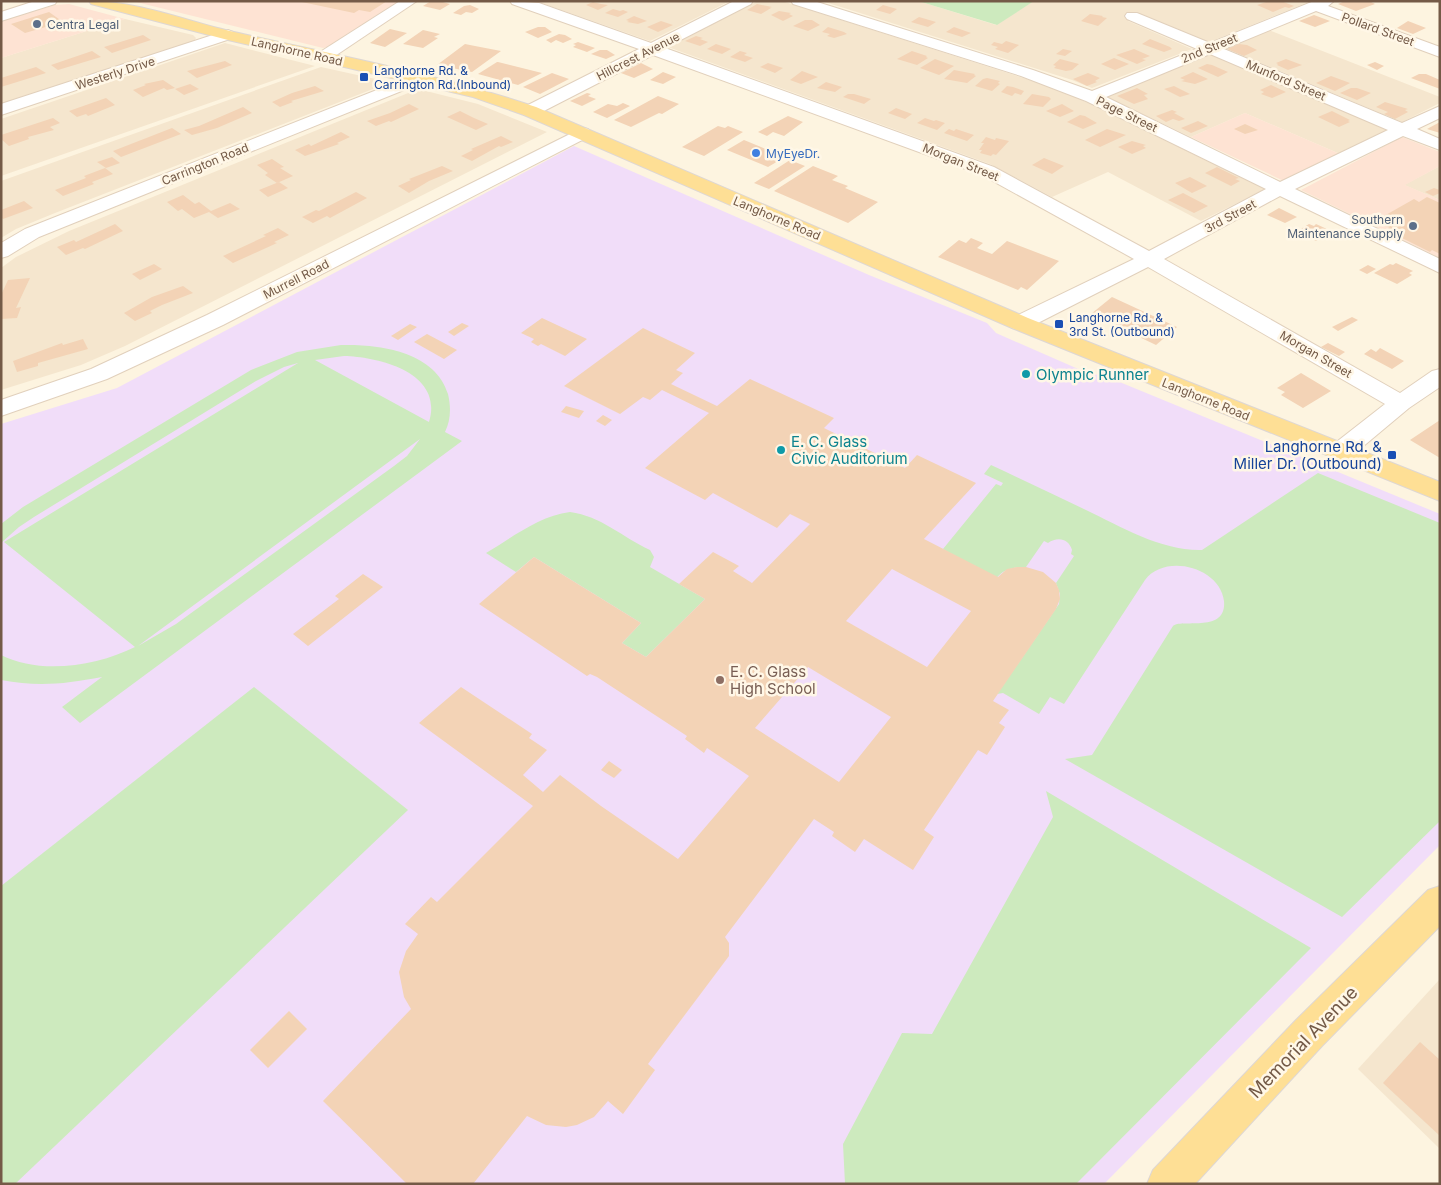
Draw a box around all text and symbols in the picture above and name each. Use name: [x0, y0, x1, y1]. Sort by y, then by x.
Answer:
street label: Pollard Street: [1340, 9, 1416, 49]
place label: Centra Legal: [47, 17, 119, 32]
marker: Centra Legal: [31, 18, 43, 30]
street label: Hillcrest Avenue: [594, 29, 682, 83]
street label: 2nd Street: [1179, 30, 1239, 66]
street label: Langhorne Road: [250, 33, 344, 69]
street label: Westerly Drive: [73, 53, 157, 93]
street label: Munford Street: [1244, 56, 1328, 104]
place label: Langhorne Rd. & Carrington Rd.(Inbound): [374, 63, 511, 92]
marker: Langhorne Rd. & Carrington Rd.(Inbound): [358, 71, 370, 83]
street label: Page Street: [1094, 93, 1160, 135]
street label: Carrington Road: [159, 140, 251, 188]
street label: Morgan Street: [921, 140, 1001, 184]
place label: MyEyeDr.: [766, 146, 820, 161]
marker: MyEyeDr.: [750, 147, 762, 159]
street label: Langhorne Road: [731, 193, 823, 243]
street label: 3rd Street: [1202, 196, 1258, 236]
place label: Southern Maintenance Supply: [1287, 212, 1403, 241]
marker: Southern Maintenance Supply: [1407, 220, 1419, 232]
street label: Murrell Road: [260, 256, 332, 302]
place label: Langhorne Rd. & 3rd St. (Outbound): [1069, 310, 1175, 339]
marker: Langhorne Rd. & 3rd St. (Outbound): [1053, 318, 1065, 330]
street label: Morgan Street: [1277, 327, 1355, 381]
place label: Olympic Runner: [1036, 365, 1149, 384]
marker: Olympic Runner: [1020, 368, 1032, 380]
street label: Langhorne Road: [1160, 375, 1252, 423]
place label: E. C. Glass Civic Auditorium: [791, 432, 908, 468]
place label: Langhorne Rd. & Miller Dr. (Outbound): [1234, 437, 1382, 473]
marker: E. C. Glass Civic Auditorium: [775, 444, 787, 456]
marker: Langhorne Rd. & Miller Dr. (Outbound): [1386, 449, 1398, 461]
place label: E. C. Glass High School: [730, 662, 816, 698]
marker: E. C. Glass High School: [714, 674, 726, 686]
street label: Memorial Avenue: [1244, 982, 1362, 1102]

